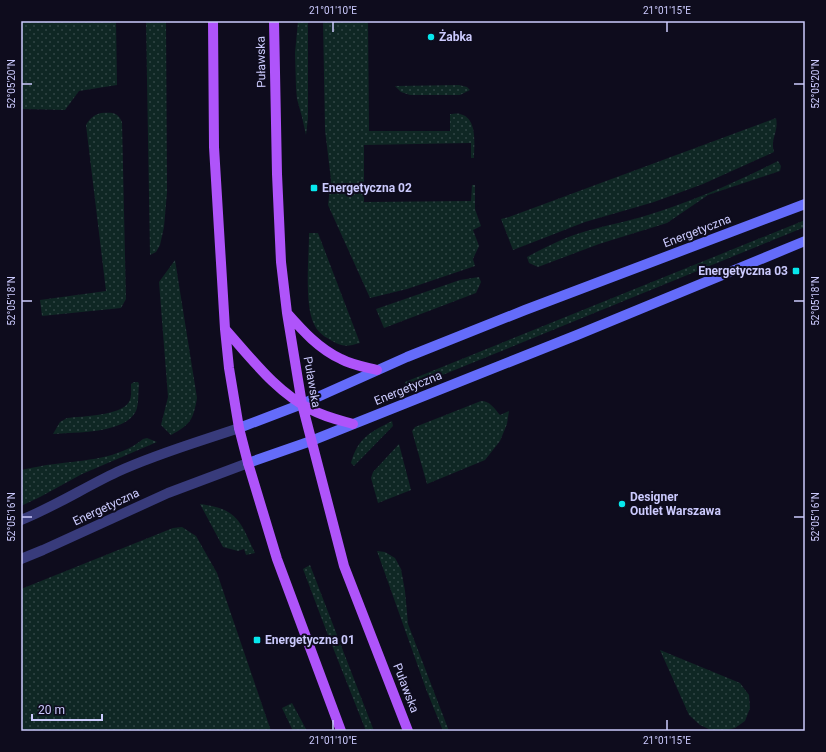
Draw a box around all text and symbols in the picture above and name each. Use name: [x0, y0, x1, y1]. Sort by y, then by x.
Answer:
text: 21°01'10"E: [309, 5, 357, 16]
text: 21°01'15"E: [643, 5, 691, 16]
place label: Żabka: [439, 29, 473, 44]
marker: Żabka: [426, 32, 436, 42]
street label: Puławska: [254, 36, 268, 88]
text: 52°05'20"N: [6, 59, 17, 109]
text: 52°05'20"N: [810, 59, 821, 109]
place label: Energetyczna 02: [322, 181, 412, 195]
marker: Energetyczna 02: [309, 183, 319, 193]
street label: Energetyczna: [661, 212, 733, 250]
place label: Energetyczna 03: [698, 264, 788, 278]
marker: Energetyczna 03: [791, 266, 801, 276]
text: 52°05'18"N: [6, 276, 17, 326]
text: 52°05'18"N: [810, 276, 821, 326]
street label: Puławska: [301, 355, 323, 409]
street label: Energetyczna: [372, 368, 444, 408]
street label: Energetyczna: [71, 485, 141, 529]
place label: Designer Outlet Warszawa: [630, 490, 721, 518]
text: 52°05'16"N: [6, 492, 17, 542]
text: 52°05'16"N: [810, 492, 821, 542]
marker: Designer Outlet Warszawa: [617, 499, 627, 509]
place label: Energetyczna 01: [265, 633, 355, 647]
marker: Energetyczna 01: [252, 635, 262, 645]
street label: Puławska: [390, 661, 422, 715]
scale bar: [32, 696, 102, 722]
text: 20 m: [38, 703, 65, 717]
text: 21°01'10"E: [309, 735, 357, 746]
text: 21°01'15"E: [643, 735, 691, 746]

